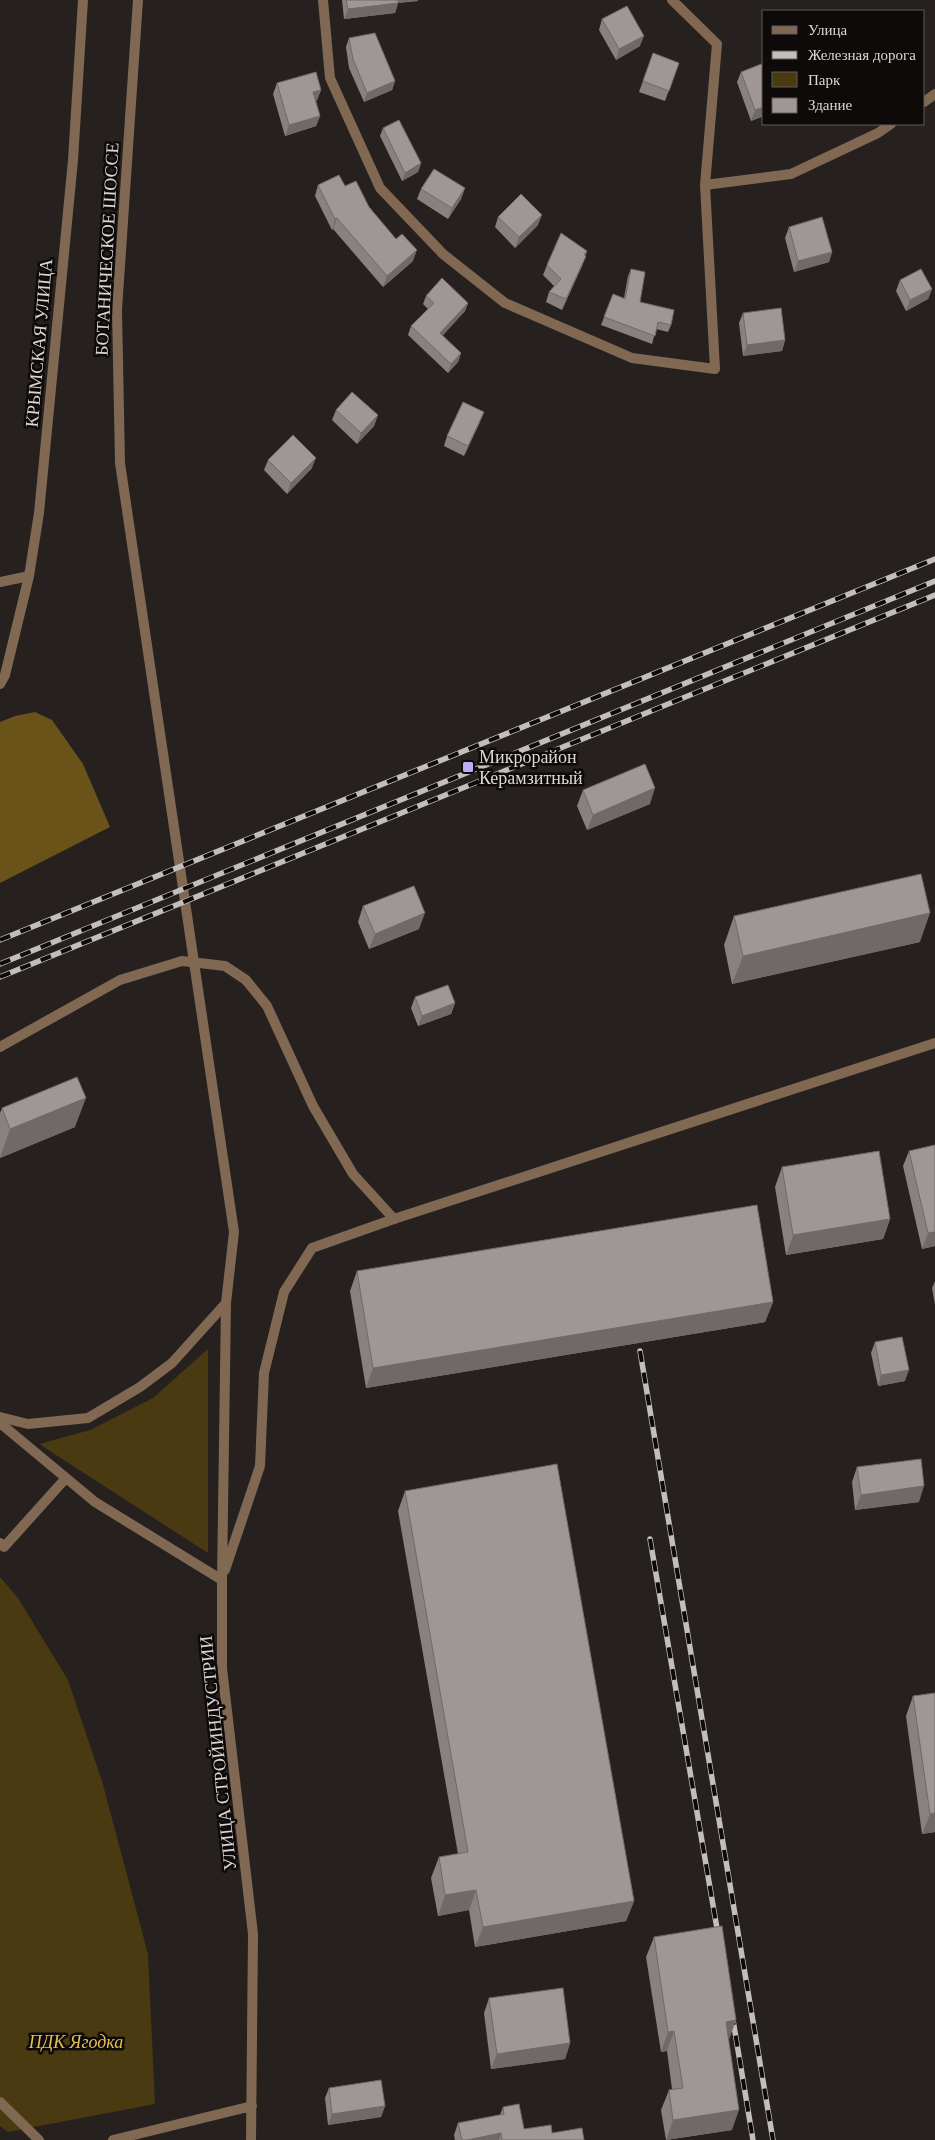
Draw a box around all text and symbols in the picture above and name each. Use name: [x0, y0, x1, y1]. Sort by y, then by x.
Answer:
legend: [762, 10, 925, 125]
text: Улица: [808, 22, 847, 38]
text: Железная дорога: [808, 47, 916, 63]
text: Парк: [808, 72, 841, 88]
text: Здание: [808, 97, 852, 113]
street label: БОТАНИЧЕСКОЕ ШОССЕ: [91, 142, 123, 356]
street label: КРЫМСКАЯ УЛИЦА: [22, 258, 56, 428]
place label: Микрорайон Керамзитный: [479, 747, 583, 788]
marker: Микрорайон Керамзитный: [461, 760, 475, 774]
street label: УЛИЦА СТРОЙИНДУСТРИИ: [196, 1635, 240, 1871]
park label: ПДК Ягодка: [28, 2032, 123, 2052]

